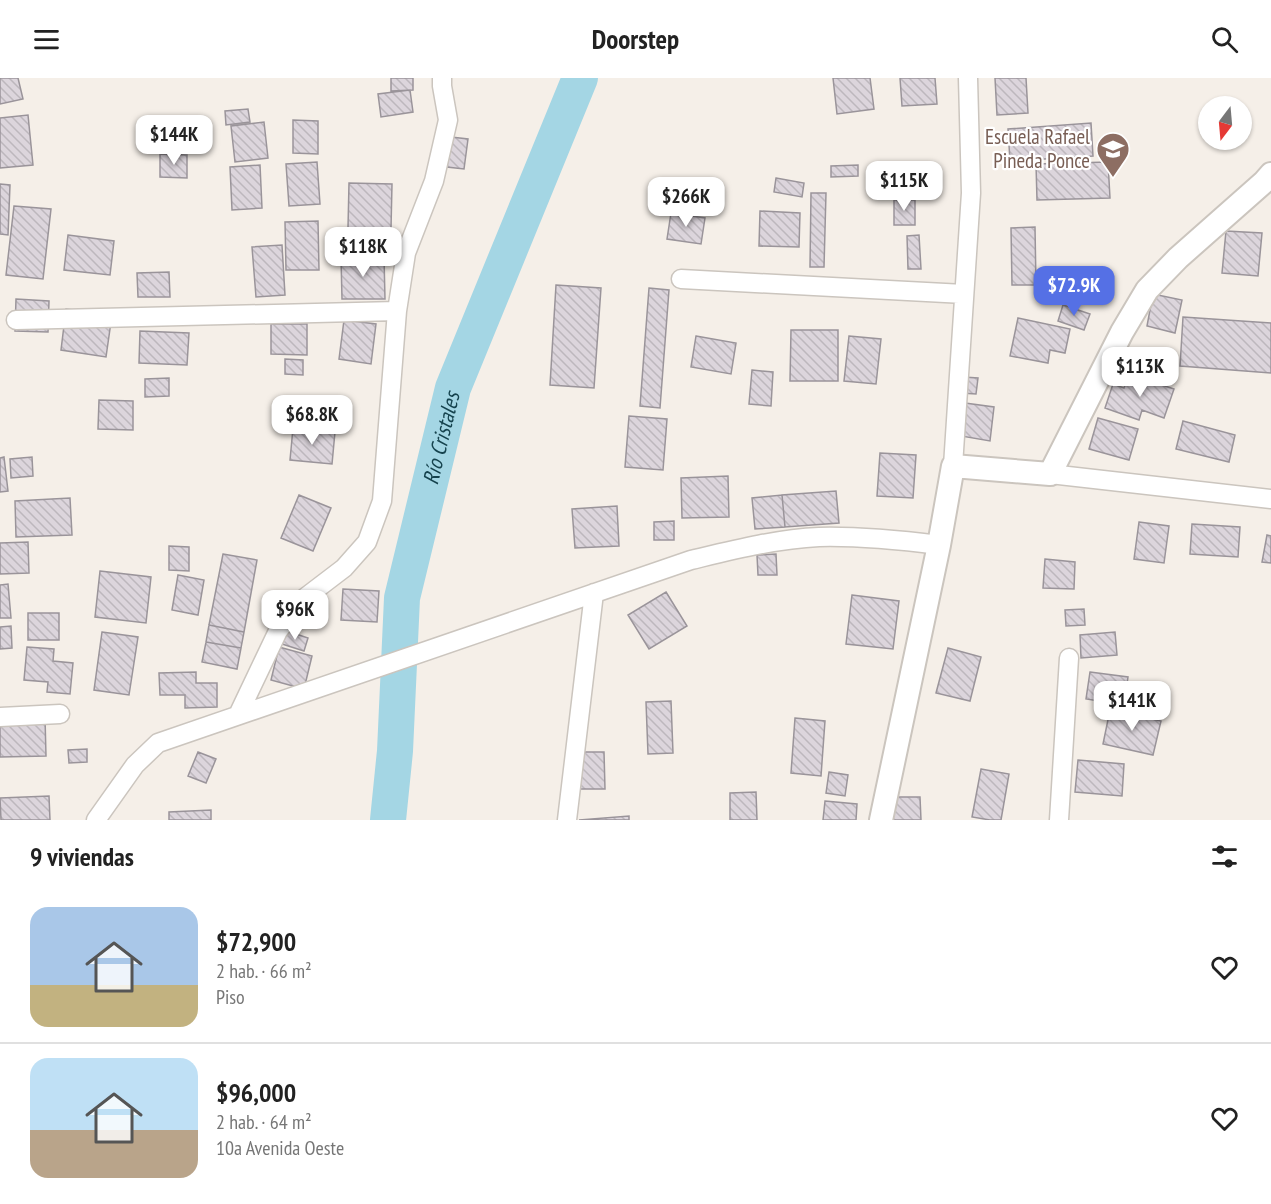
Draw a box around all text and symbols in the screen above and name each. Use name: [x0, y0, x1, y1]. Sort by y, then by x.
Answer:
text: Doorstep: [592, 22, 679, 56]
icon: menu: [30, 23, 63, 56]
icon: search: [1208, 23, 1241, 56]
north arrow: [1198, 96, 1252, 150]
map controls: [1198, 96, 1252, 150]
pin: $144K: [132, 115, 216, 166]
text: $144K: [150, 121, 198, 147]
place label: Escuela Rafael Pineda Ponce: [985, 123, 1090, 174]
school or university icon: Escuela Rafael Pineda Ponce: [1095, 131, 1131, 178]
pin: $115K: [862, 161, 946, 212]
text: $115K: [880, 167, 928, 193]
pin: $266K: [644, 177, 728, 228]
text: $266K: [662, 183, 710, 209]
pin: $118K: [321, 227, 405, 278]
text: $118K: [339, 233, 387, 259]
pin: $72.9K: [1025, 266, 1123, 317]
text: $72.9K: [1048, 272, 1100, 298]
pin: $113K: [1098, 347, 1182, 398]
text: $113K: [1116, 353, 1164, 379]
water label: Río Cristales: [416, 387, 466, 487]
pin: $68.8K: [263, 395, 361, 446]
text: $68.8K: [286, 401, 338, 427]
pin: $96K: [259, 590, 331, 641]
text: $96K: [275, 596, 315, 622]
pin: $141K: [1090, 681, 1174, 732]
text: $141K: [1108, 687, 1156, 713]
text: 9 viviendas: [30, 840, 134, 873]
icon: filters: [1208, 840, 1241, 873]
text: $72,900: [216, 925, 296, 958]
icon: home: [78, 931, 150, 1003]
icon: heart: [1208, 951, 1241, 984]
text: 2 hab. · 66 m²: [216, 958, 312, 984]
text: Piso: [216, 984, 245, 1010]
text: $96,000: [216, 1076, 296, 1109]
icon: home: [78, 1082, 150, 1154]
icon: heart: [1208, 1102, 1241, 1135]
text: 2 hab. · 64 m²: [216, 1109, 312, 1135]
text: 10a Avenida Oeste: [216, 1135, 344, 1161]

